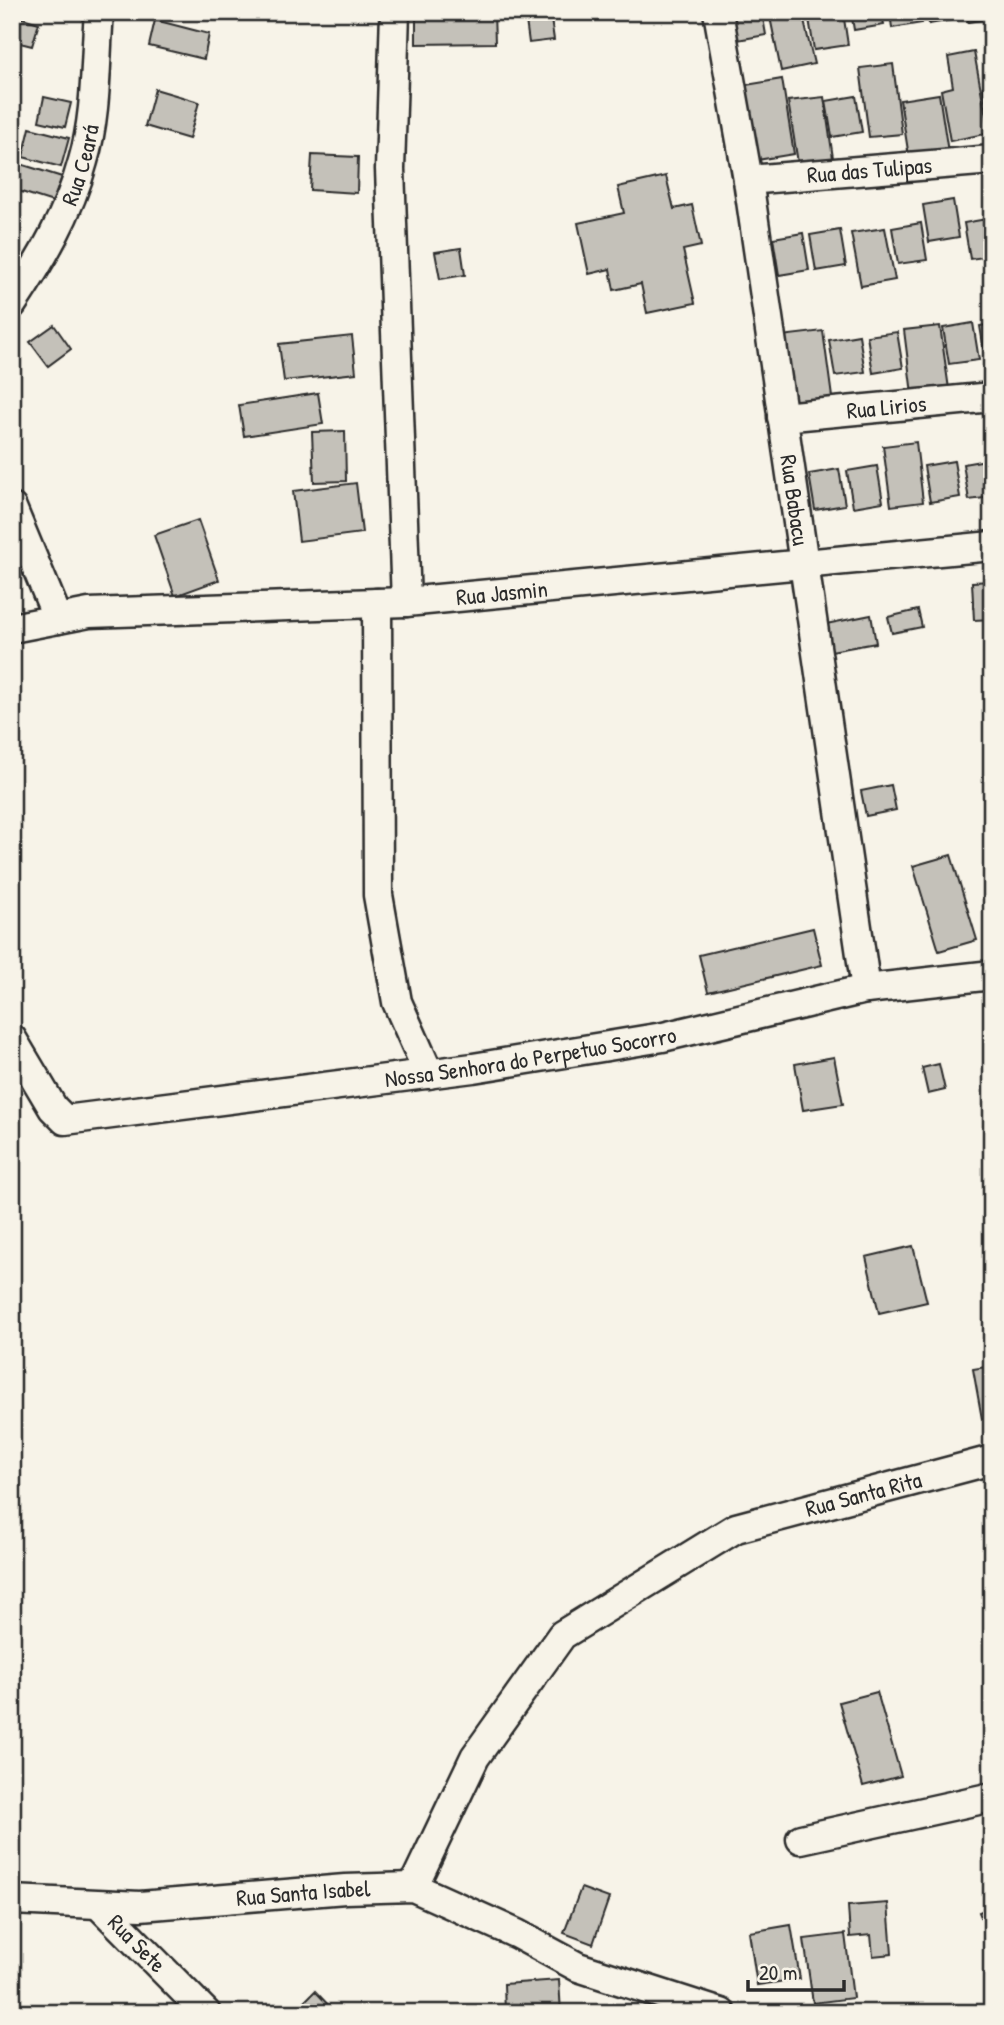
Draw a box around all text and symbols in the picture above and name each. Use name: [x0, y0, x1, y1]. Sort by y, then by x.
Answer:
street label: Rua Ceará: [53, 122, 106, 210]
street label: Rua das Tulipas: [806, 149, 933, 190]
street label: Rua Lirios: [845, 387, 928, 426]
street label: Rua Babacu: [773, 452, 817, 547]
street label: Rua Jasmin: [455, 573, 549, 612]
street label: Nossa Senhora do Perpetuo Socorro: [383, 1018, 679, 1094]
street label: Rua Santa Rita: [802, 1463, 925, 1524]
street label: Rua Santa Isabel: [235, 1872, 372, 1913]
street label: Rua Sete: [101, 1907, 173, 1979]
scale bar: [748, 1948, 845, 1992]
text: 20 m: [759, 1958, 797, 1987]

